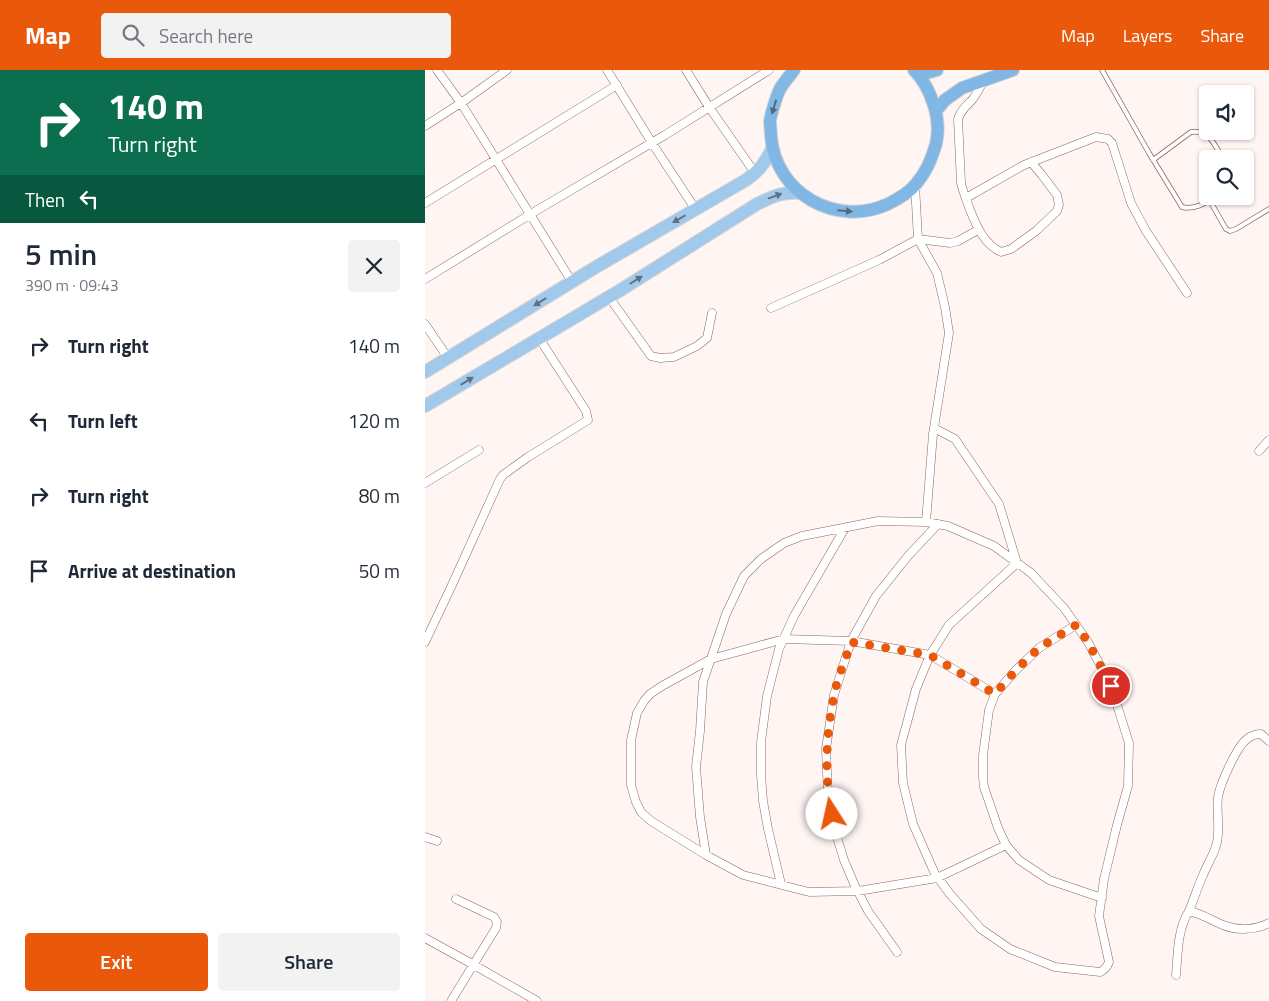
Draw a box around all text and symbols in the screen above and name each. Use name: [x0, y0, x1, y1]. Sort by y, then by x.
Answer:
search box: [101, 13, 451, 58]
text: Map: [25, 17, 71, 53]
icon: search: [119, 21, 147, 49]
text: Search here: [159, 21, 253, 50]
text: Map: [1061, 22, 1095, 49]
text: Layers: [1123, 22, 1172, 49]
text: Share: [1200, 22, 1244, 49]
text: 140 m: [108, 79, 204, 133]
map controls: [1199, 85, 1254, 205]
button: sound: [1199, 85, 1254, 140]
icon: right: [25, 90, 90, 155]
one-way arrow: [770, 99, 777, 114]
text: Turn right: [108, 127, 197, 161]
button: search: [1199, 150, 1254, 205]
text: Then: [25, 185, 65, 214]
icon: left: [75, 185, 103, 213]
one-way arrow: [768, 192, 783, 199]
one-way arrow: [837, 207, 853, 215]
one-way arrow: [672, 215, 687, 223]
text: 5 min: [25, 231, 97, 277]
button: close: [348, 240, 400, 292]
text: 390 m · 09:43: [25, 273, 119, 297]
one-way arrow: [630, 275, 643, 284]
one-way arrow: [533, 298, 546, 307]
text: Turn right: [68, 331, 149, 360]
text: 140 m: [348, 331, 400, 360]
icon: right: [25, 332, 53, 360]
one-way arrow: [460, 376, 473, 385]
text: Turn left: [68, 406, 138, 435]
text: 120 m: [348, 406, 400, 435]
icon: left: [25, 407, 53, 435]
text: Turn right: [68, 481, 149, 510]
text: 80 m: [359, 481, 400, 510]
icon: right: [25, 482, 53, 510]
text: Arrive at destination: [68, 556, 236, 585]
text: 50 m: [359, 556, 400, 585]
icon: arrive: [25, 557, 53, 585]
pin: [1090, 665, 1132, 707]
icon: arrive: [1097, 672, 1125, 700]
position arrow: [805, 787, 857, 839]
button: Exit: [25, 933, 208, 991]
button: Share: [218, 933, 400, 991]

